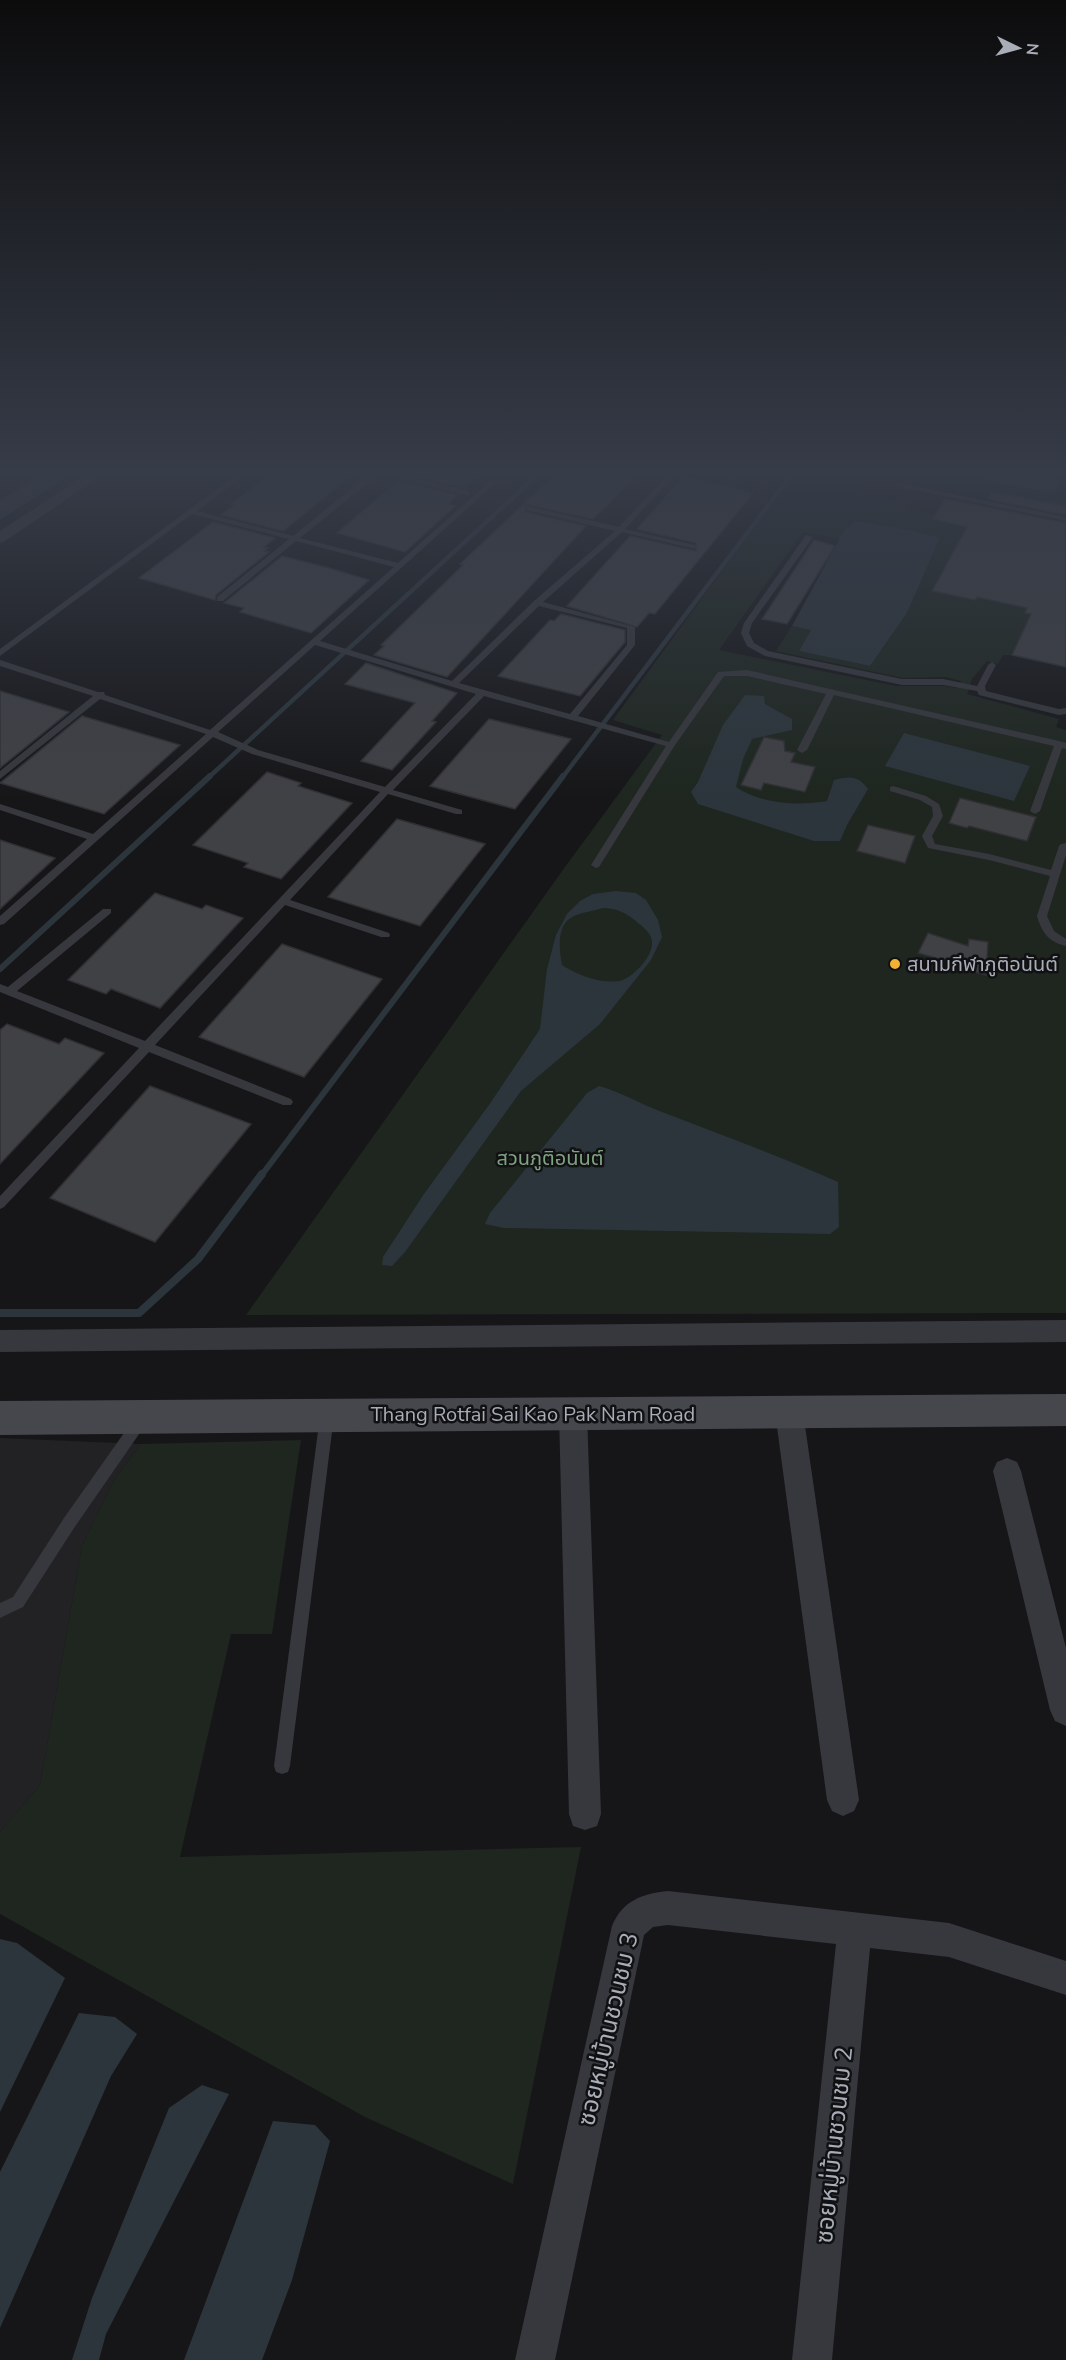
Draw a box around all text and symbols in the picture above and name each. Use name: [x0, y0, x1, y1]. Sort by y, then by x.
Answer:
north arrow: [988, 18, 1048, 78]
text: N: [1020, 42, 1043, 56]
place label: สนามกีฬาภูติอนันต์: [907, 951, 1058, 978]
marker: สนามกีฬาภูติอนันต์: [888, 957, 902, 971]
park label: สวนภูติอนันต์: [496, 1145, 604, 1172]
street label: Thang Rotfai Sai Kao Pak Nam Road: [371, 1401, 695, 1428]
street label: ซอยหมู่บ้านชวนชม 3: [570, 1929, 646, 2129]
street label: ซอยหมู่บ้านชวนชม 2: [808, 2045, 860, 2245]

